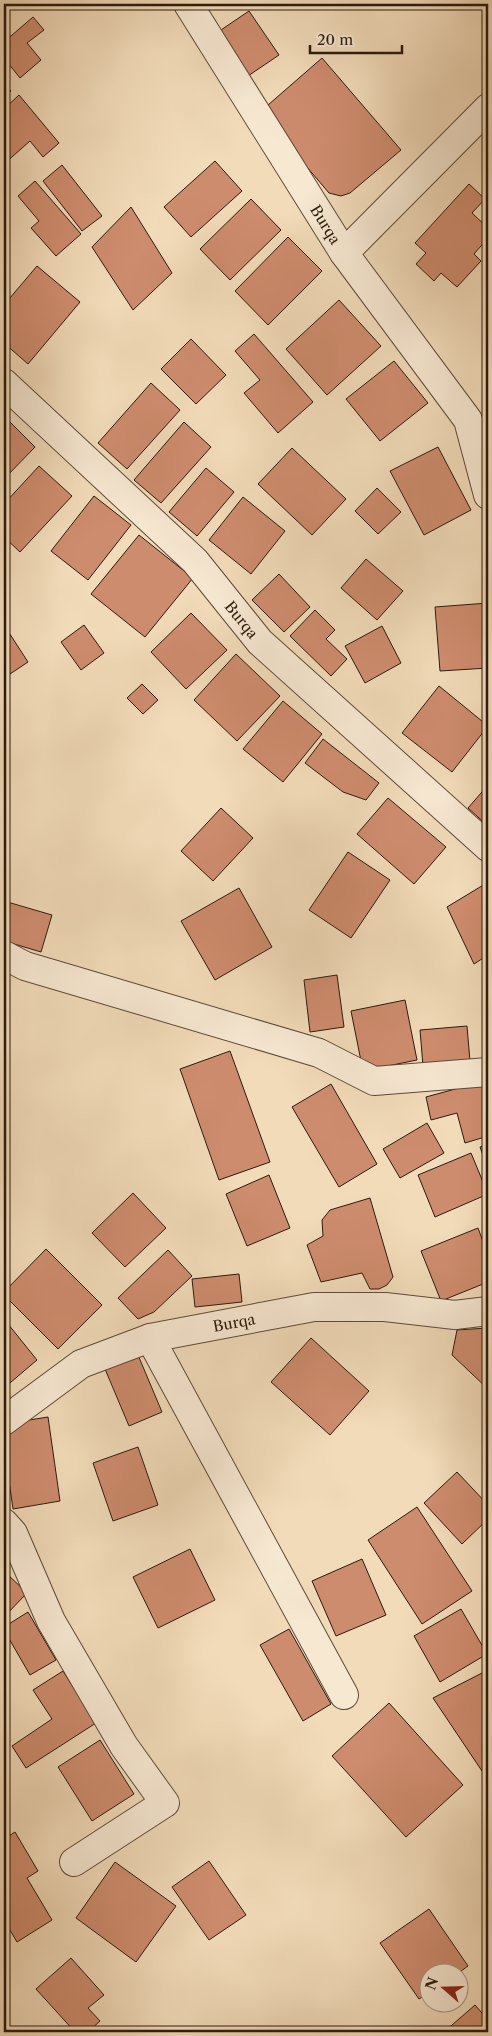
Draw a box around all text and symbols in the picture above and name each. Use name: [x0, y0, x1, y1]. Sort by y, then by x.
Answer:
scale bar: [310, 22, 402, 54]
text: 20 m: [317, 30, 353, 49]
street label: Burqa: [307, 201, 346, 248]
street label: Burqa: [221, 597, 263, 642]
street label: Burqa: [211, 1309, 257, 1335]
north arrow: [420, 1964, 470, 2014]
text: N: [421, 1975, 442, 1992]

